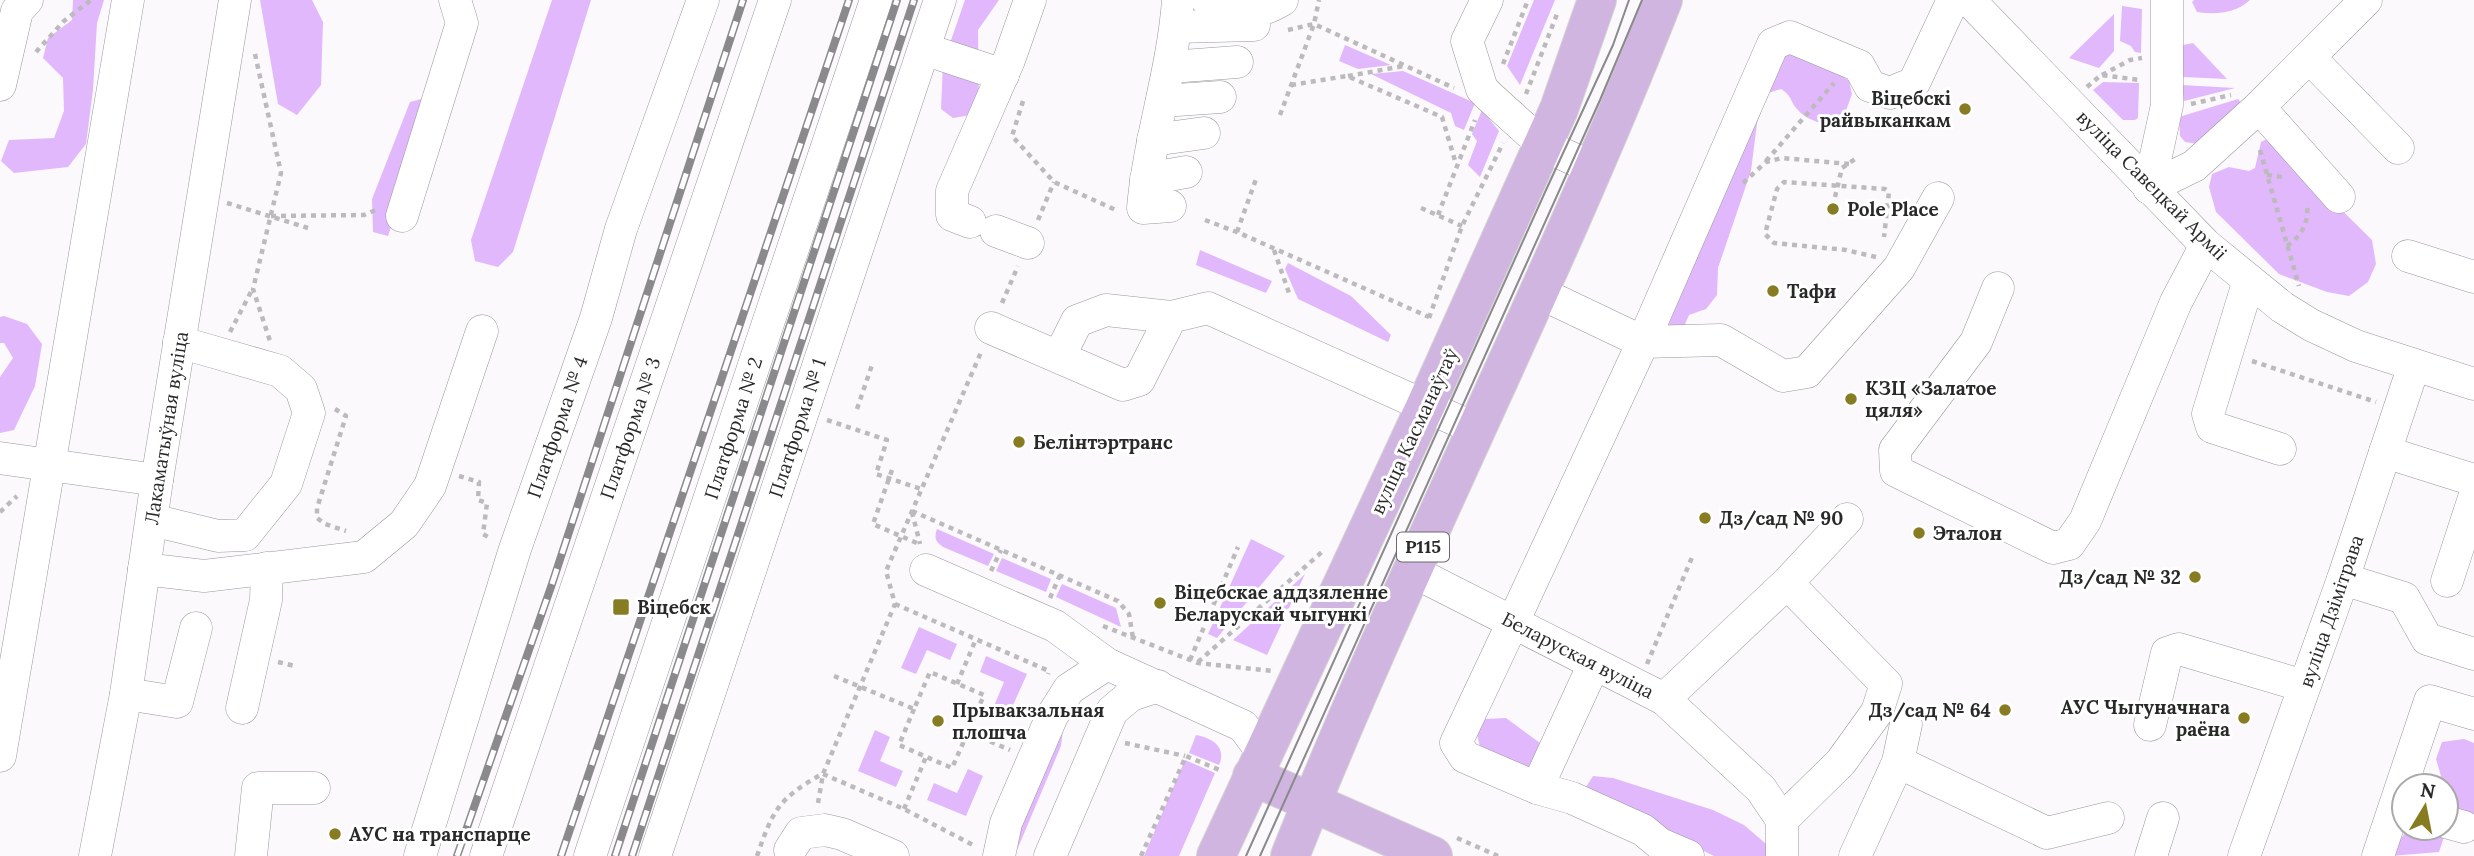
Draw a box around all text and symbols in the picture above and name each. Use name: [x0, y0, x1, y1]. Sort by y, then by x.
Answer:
place label: Віцебскі райвыканкам: [1820, 86, 1951, 132]
marker: Віцебскі райвыканкам: [1957, 101, 1973, 117]
street label: вуліца Савецкай Арміі: [2072, 105, 2232, 265]
place label: Pole Place: [1847, 197, 1939, 221]
marker: Pole Place: [1825, 201, 1841, 217]
place label: Тафи: [1787, 279, 1836, 303]
marker: Тафи: [1765, 283, 1781, 299]
street label: Лакаматыўная вуліца: [139, 330, 193, 526]
street label: вуліца Касманаўтаў: [1365, 344, 1463, 518]
street label: Платформа № 4: [522, 353, 592, 501]
street label: Платформа № 3: [594, 354, 666, 502]
street label: Платформа № 2: [699, 354, 767, 502]
street label: Платформа № 1: [763, 355, 831, 501]
place label: КЗЦ «Залатое цяля»: [1865, 376, 1997, 422]
marker: КЗЦ «Залатое цяля»: [1843, 391, 1859, 407]
place label: Белінтэртранс: [1033, 430, 1173, 454]
marker: Белінтэртранс: [1011, 434, 1027, 450]
place label: Дз/сад № 90: [1719, 506, 1843, 531]
marker: Дз/сад № 90: [1697, 510, 1713, 526]
place label: Эталон: [1933, 521, 2002, 545]
marker: Эталон: [1911, 525, 1927, 541]
street label: вуліца Дзімітрава: [2294, 531, 2368, 690]
road number: Р115: [1397, 532, 1449, 562]
place label: Дз/сад № 32: [2059, 565, 2181, 590]
marker: Дз/сад № 32: [2187, 569, 2203, 585]
place label: Віцебскае аддзяленне Беларускай чыгункі: [1174, 580, 1388, 626]
place label: Віцебск: [637, 595, 711, 619]
marker: Віцебскае аддзяленне Беларускай чыгункі: [1152, 595, 1168, 611]
marker: Віцебск: [611, 597, 631, 617]
street label: Беларуская вуліца: [1498, 606, 1658, 704]
place label: АУС Чыгуначнага раёна: [2061, 695, 2230, 741]
place label: Прывакзальная плошча: [952, 698, 1104, 744]
place label: Дз/сад № 64: [1868, 698, 1991, 723]
marker: Дз/сад № 64: [1997, 702, 2013, 718]
marker: АУС Чыгуначнага раёна: [2236, 710, 2252, 726]
marker: Прывакзальная плошча: [930, 713, 946, 729]
north arrow: [2390, 772, 2460, 842]
text: N: [2419, 777, 2438, 803]
place label: АУС на транспарце: [349, 822, 531, 846]
marker: АУС на транспарце: [327, 826, 343, 842]

